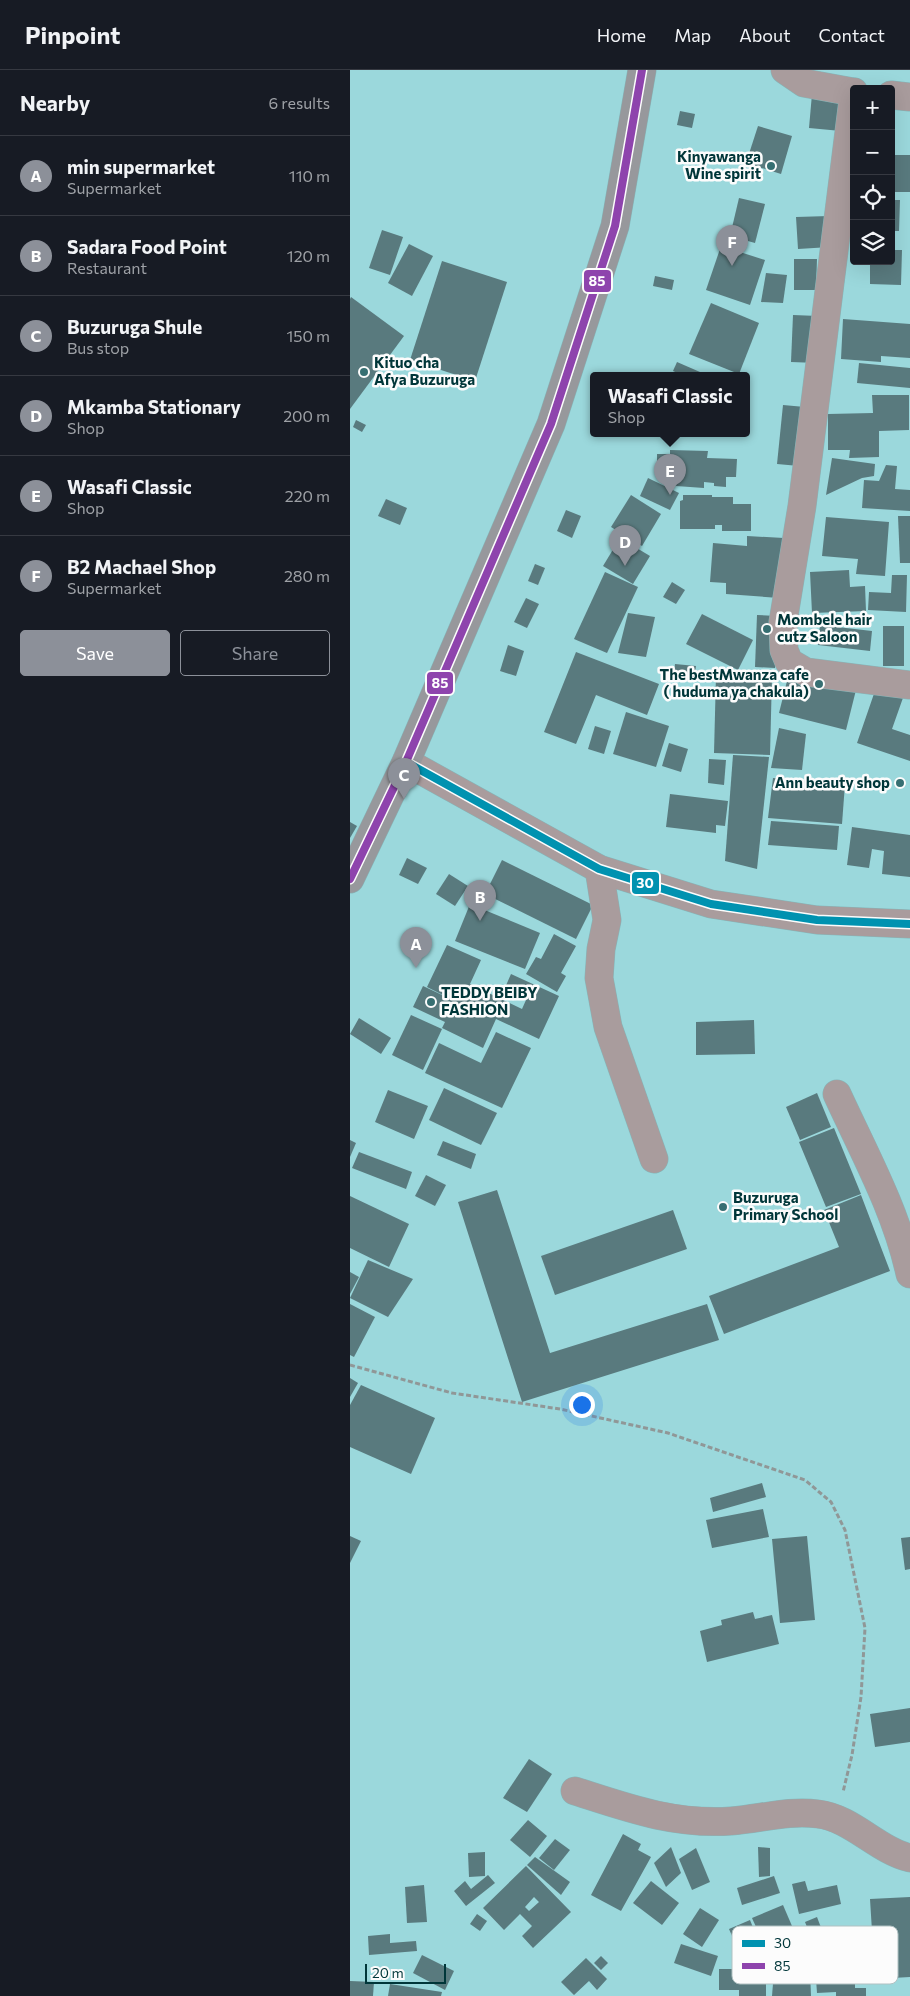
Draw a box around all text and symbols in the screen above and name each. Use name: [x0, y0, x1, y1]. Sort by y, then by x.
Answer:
text: Pinpoint: [25, 20, 120, 49]
text: Home: [597, 24, 646, 46]
text: Map: [674, 24, 711, 46]
text: About: [739, 24, 791, 46]
text: Contact: [819, 24, 885, 46]
map controls: [850, 85, 895, 265]
button: +: [850, 85, 895, 130]
text: Nearby: [20, 90, 90, 115]
text: 6 results: [269, 93, 330, 112]
button: −: [850, 130, 895, 175]
place label: Kinyawanga Wine spirit: [677, 147, 761, 182]
text: min supermarket: [67, 155, 215, 178]
marker: Kinyawanga Wine spirit: [765, 160, 777, 172]
text: A: [30, 166, 42, 185]
text: 110 m: [289, 166, 330, 185]
button: locate: [850, 175, 895, 220]
text: Supermarket: [67, 178, 162, 197]
button: layers: [850, 220, 895, 265]
pin: F: [716, 225, 748, 266]
text: Sadara Food Point: [67, 235, 227, 258]
text: B: [31, 246, 41, 265]
text: 120 m: [287, 246, 330, 265]
text: Restaurant: [67, 258, 147, 277]
line badge: 85: [583, 269, 612, 293]
text: 85: [589, 272, 605, 289]
text: Buzuruga Shule: [67, 315, 202, 338]
text: C: [31, 326, 41, 345]
text: 150 m: [287, 326, 330, 345]
text: Bus stop: [67, 338, 129, 357]
place label: Kituo cha Afya Buzuruga: [374, 353, 475, 388]
marker: Kituo cha Afya Buzuruga: [358, 366, 370, 378]
popup: [590, 372, 750, 437]
text: Wasafi Classic: [608, 384, 732, 407]
text: Mkamba Stationary: [67, 395, 241, 418]
text: D: [30, 406, 42, 425]
text: 200 m: [283, 406, 330, 425]
text: Shop: [608, 407, 645, 426]
text: Shop: [67, 418, 105, 437]
pin: E: [654, 454, 686, 495]
text: Wasafi Classic: [67, 475, 192, 498]
text: E: [31, 486, 41, 505]
text: 220 m: [285, 486, 330, 505]
text: Shop: [67, 498, 105, 517]
pin: D: [609, 525, 641, 566]
text: B2 Machael Shop: [67, 555, 216, 578]
text: F: [31, 566, 41, 585]
text: 280 m: [284, 566, 330, 585]
text: Supermarket: [67, 578, 162, 597]
place label: Mombele hair cutz Saloon: [777, 610, 872, 645]
marker: Mombele hair cutz Saloon: [761, 623, 773, 635]
button: Save: [20, 630, 170, 676]
button: Share: [180, 630, 330, 676]
place label: The bestMwanza cafe ( huduma ya chakula): [660, 665, 809, 700]
line badge: 85: [426, 671, 454, 695]
text: 85: [432, 674, 448, 691]
marker: The bestMwanza cafe ( huduma ya chakula): [813, 678, 825, 690]
pin: C: [388, 758, 420, 799]
place label: Ann beauty shop: [775, 773, 890, 791]
marker: Ann beauty shop: [894, 777, 906, 789]
line badge: 30: [631, 871, 660, 895]
text: 30: [636, 874, 654, 891]
pin: B: [464, 880, 496, 921]
pin: A: [400, 927, 432, 968]
place label: TEDDY BEIBY FASHION: [441, 983, 537, 1018]
marker: TEDDY BEIBY FASHION: [425, 996, 437, 1008]
place label: Buzuruga Primary School: [733, 1188, 838, 1223]
marker: Buzuruga Primary School: [717, 1201, 729, 1213]
your location: [569, 1392, 595, 1418]
legend: [732, 1926, 898, 1984]
text: 30: [774, 1934, 791, 1951]
text: 85: [774, 1957, 791, 1974]
scale bar: [365, 1961, 446, 1984]
text: 20 m: [372, 1964, 404, 1981]

